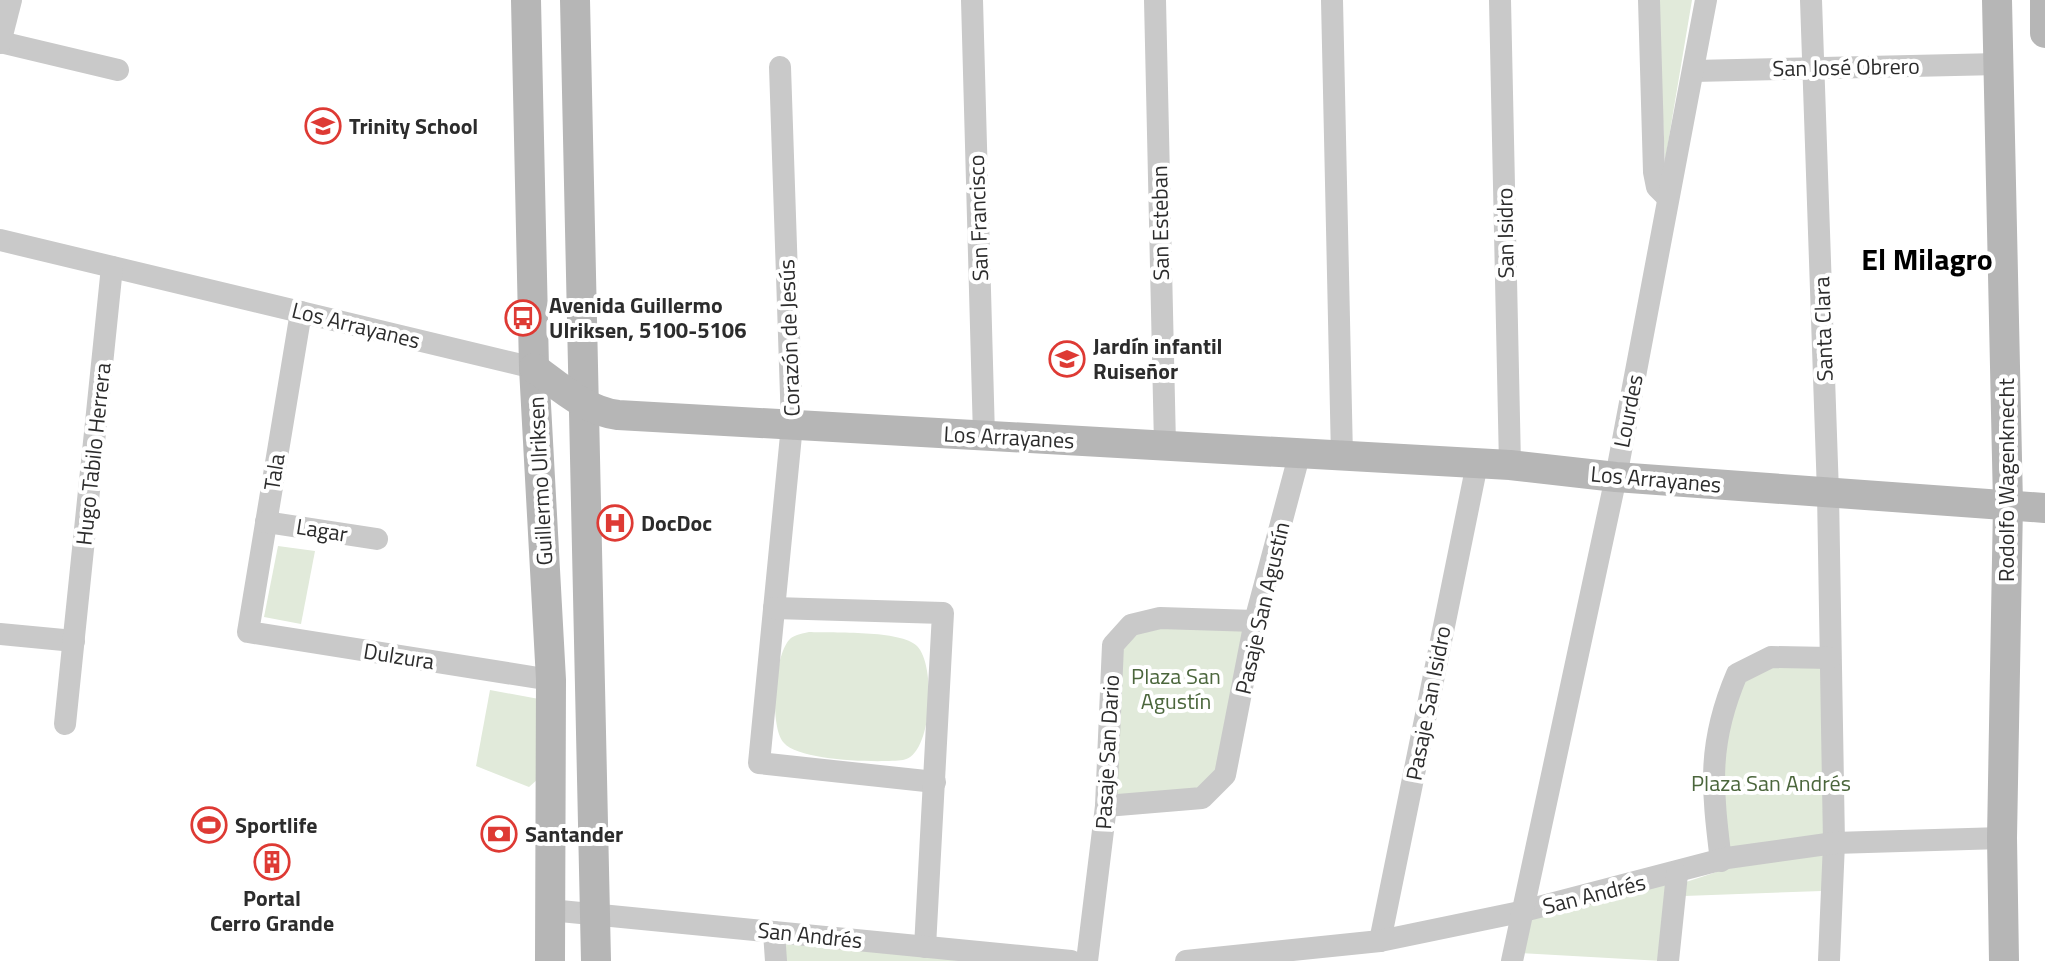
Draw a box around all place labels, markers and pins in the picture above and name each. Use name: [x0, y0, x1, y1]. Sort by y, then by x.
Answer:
school or university icon: Trinity School: [304, 107, 342, 145]
place label: Trinity School: [349, 109, 478, 143]
place label: Avenida Guillermo Ulriksen, 5100-5106: [549, 288, 746, 347]
bus stop icon: Avenida Guillermo Ulriksen, 5100-5106: [504, 299, 542, 337]
place label: Jardín infantil Ruiseñor: [1093, 329, 1223, 388]
school or university icon: Jardín infantil Ruiseñor: [1048, 340, 1086, 378]
hospital icon: DocDoc: [596, 504, 634, 542]
place label: DocDoc: [641, 506, 712, 540]
sports icon: Sportlife: [190, 806, 228, 844]
place label: Sportlife: [235, 808, 317, 842]
bank icon: Santander: [480, 815, 518, 853]
place label: Santander: [525, 817, 623, 851]
building icon: Portal Cerro Grande: [253, 843, 291, 881]
place label: Portal Cerro Grande: [210, 881, 334, 940]

